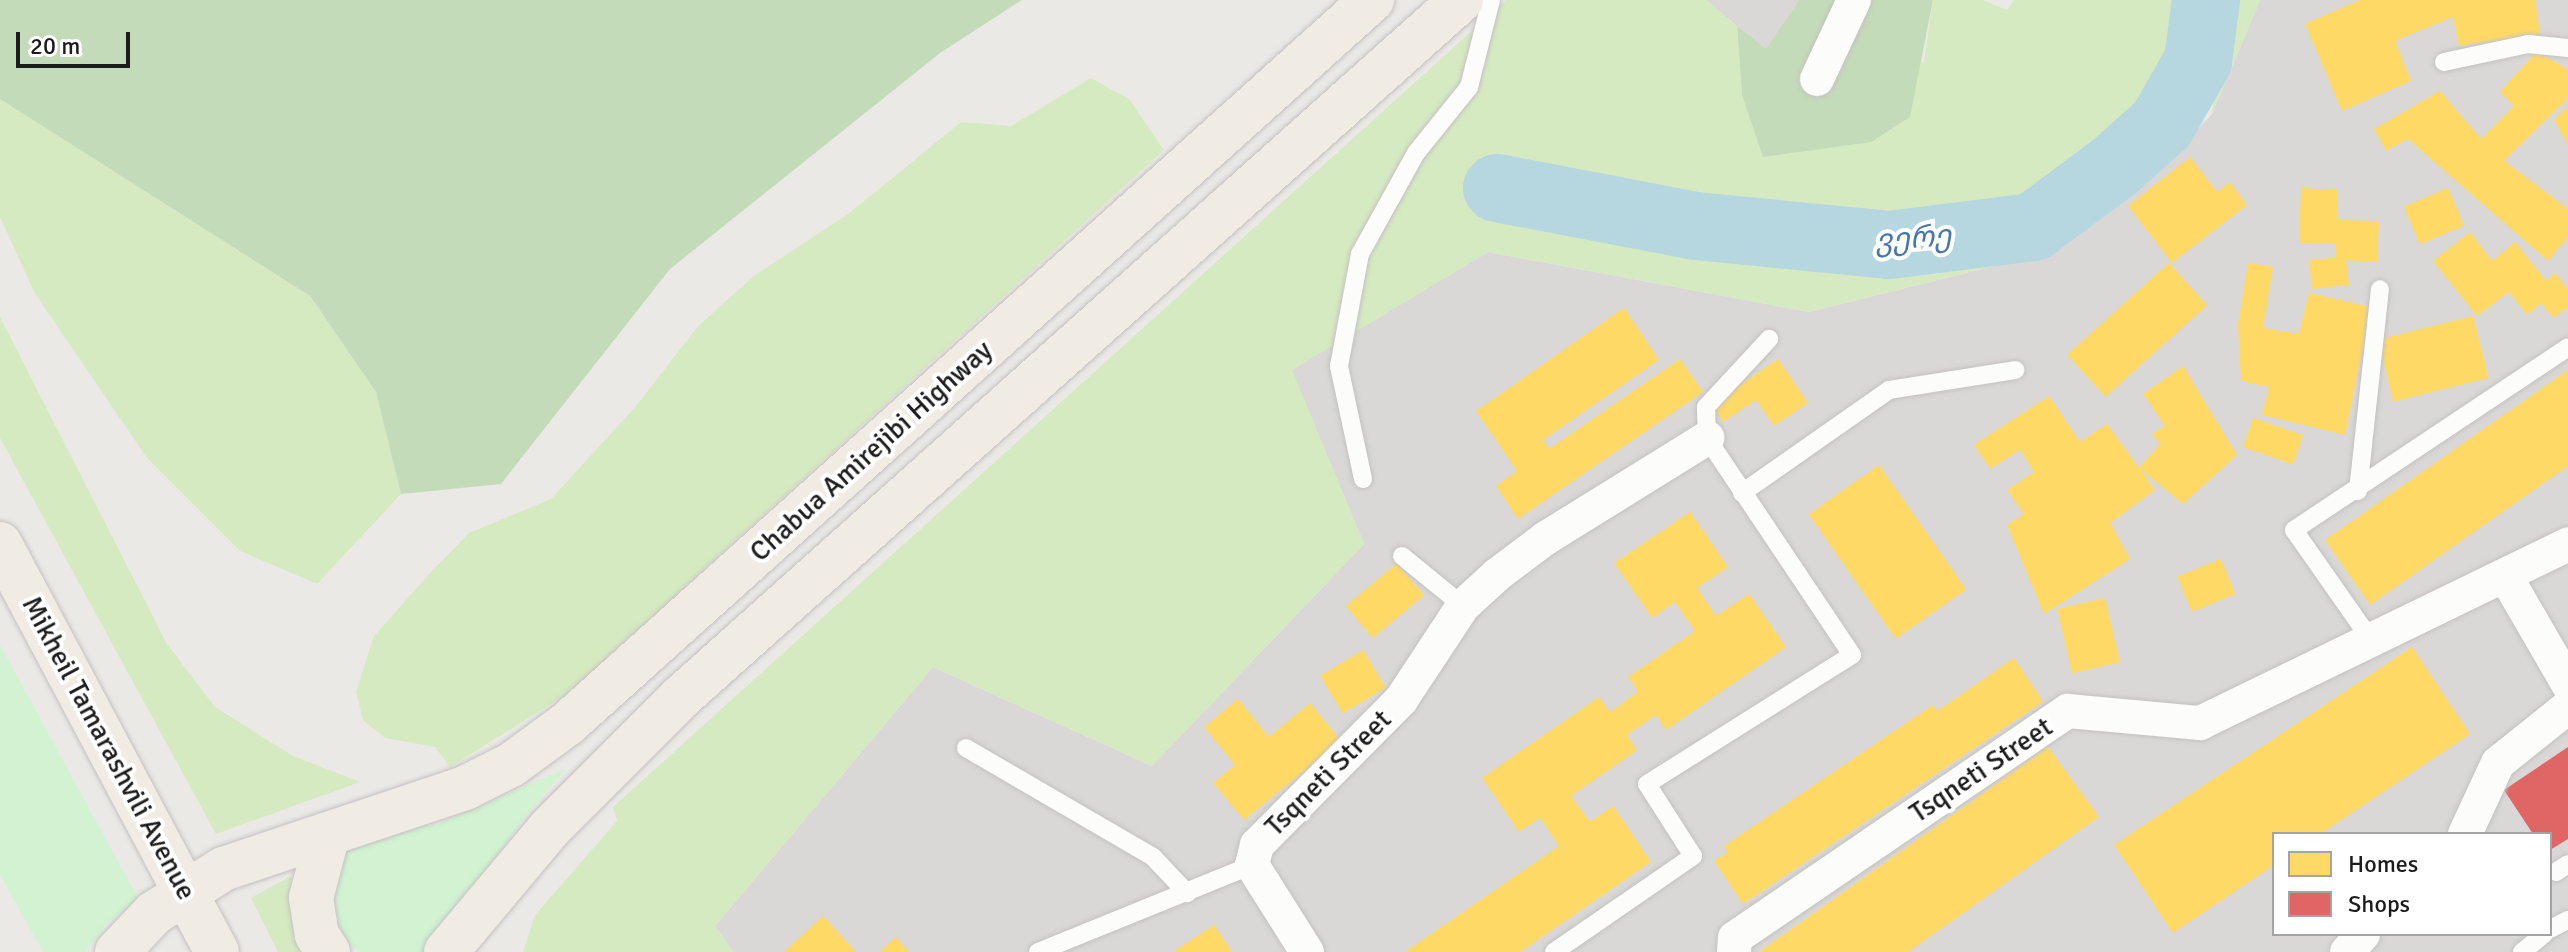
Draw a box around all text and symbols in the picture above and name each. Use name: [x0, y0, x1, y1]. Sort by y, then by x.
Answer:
scale bar: [20, 16, 134, 66]
text: 20 m: [30, 31, 80, 61]
water label: ვერე: [1874, 218, 1952, 260]
street label: Chabua Amirejibi Highway: [743, 333, 999, 569]
street label: Mikheil Tamarashvili Avenue: [15, 591, 203, 905]
street label: Tsqneti Street: [1258, 703, 1398, 843]
street label: Tsqneti Street: [1903, 710, 2059, 830]
legend: [2272, 832, 2552, 936]
text: Homes: [2348, 849, 2418, 879]
text: Shops: [2348, 889, 2410, 919]

